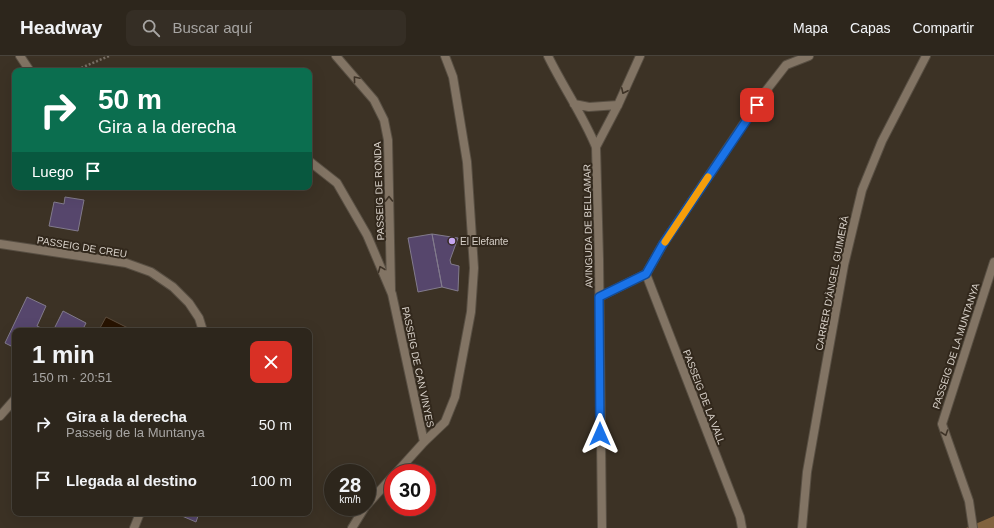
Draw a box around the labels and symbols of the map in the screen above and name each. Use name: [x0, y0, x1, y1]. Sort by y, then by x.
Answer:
one-way arrow: [353, 76, 360, 84]
one-way arrow: [621, 87, 629, 95]
pin: [740, 88, 774, 122]
street label: PASSEIG DE RONDA: [372, 141, 386, 241]
street label: AVINGUDA DE BELLAMAR: [581, 164, 595, 288]
one-way arrow: [385, 196, 394, 202]
street label: CARRER D'ÀNGEL GUIMERÀ: [813, 214, 851, 351]
street label: PASSEIG DE CREU: [36, 234, 128, 260]
marker: El Elefante: [447, 236, 457, 246]
place label: El Elefante: [460, 236, 509, 247]
one-way arrow: [378, 265, 386, 273]
street label: PASSEIG DE LA MUNTANYA: [930, 281, 982, 410]
street label: PASSEIG DE CAN VINYES: [400, 306, 436, 429]
street label: PASSEIG DE LA VALL: [681, 348, 727, 446]
position arrow: [579, 413, 621, 455]
one-way arrow: [940, 429, 948, 436]
speed limit sign: 30: [384, 464, 436, 516]

